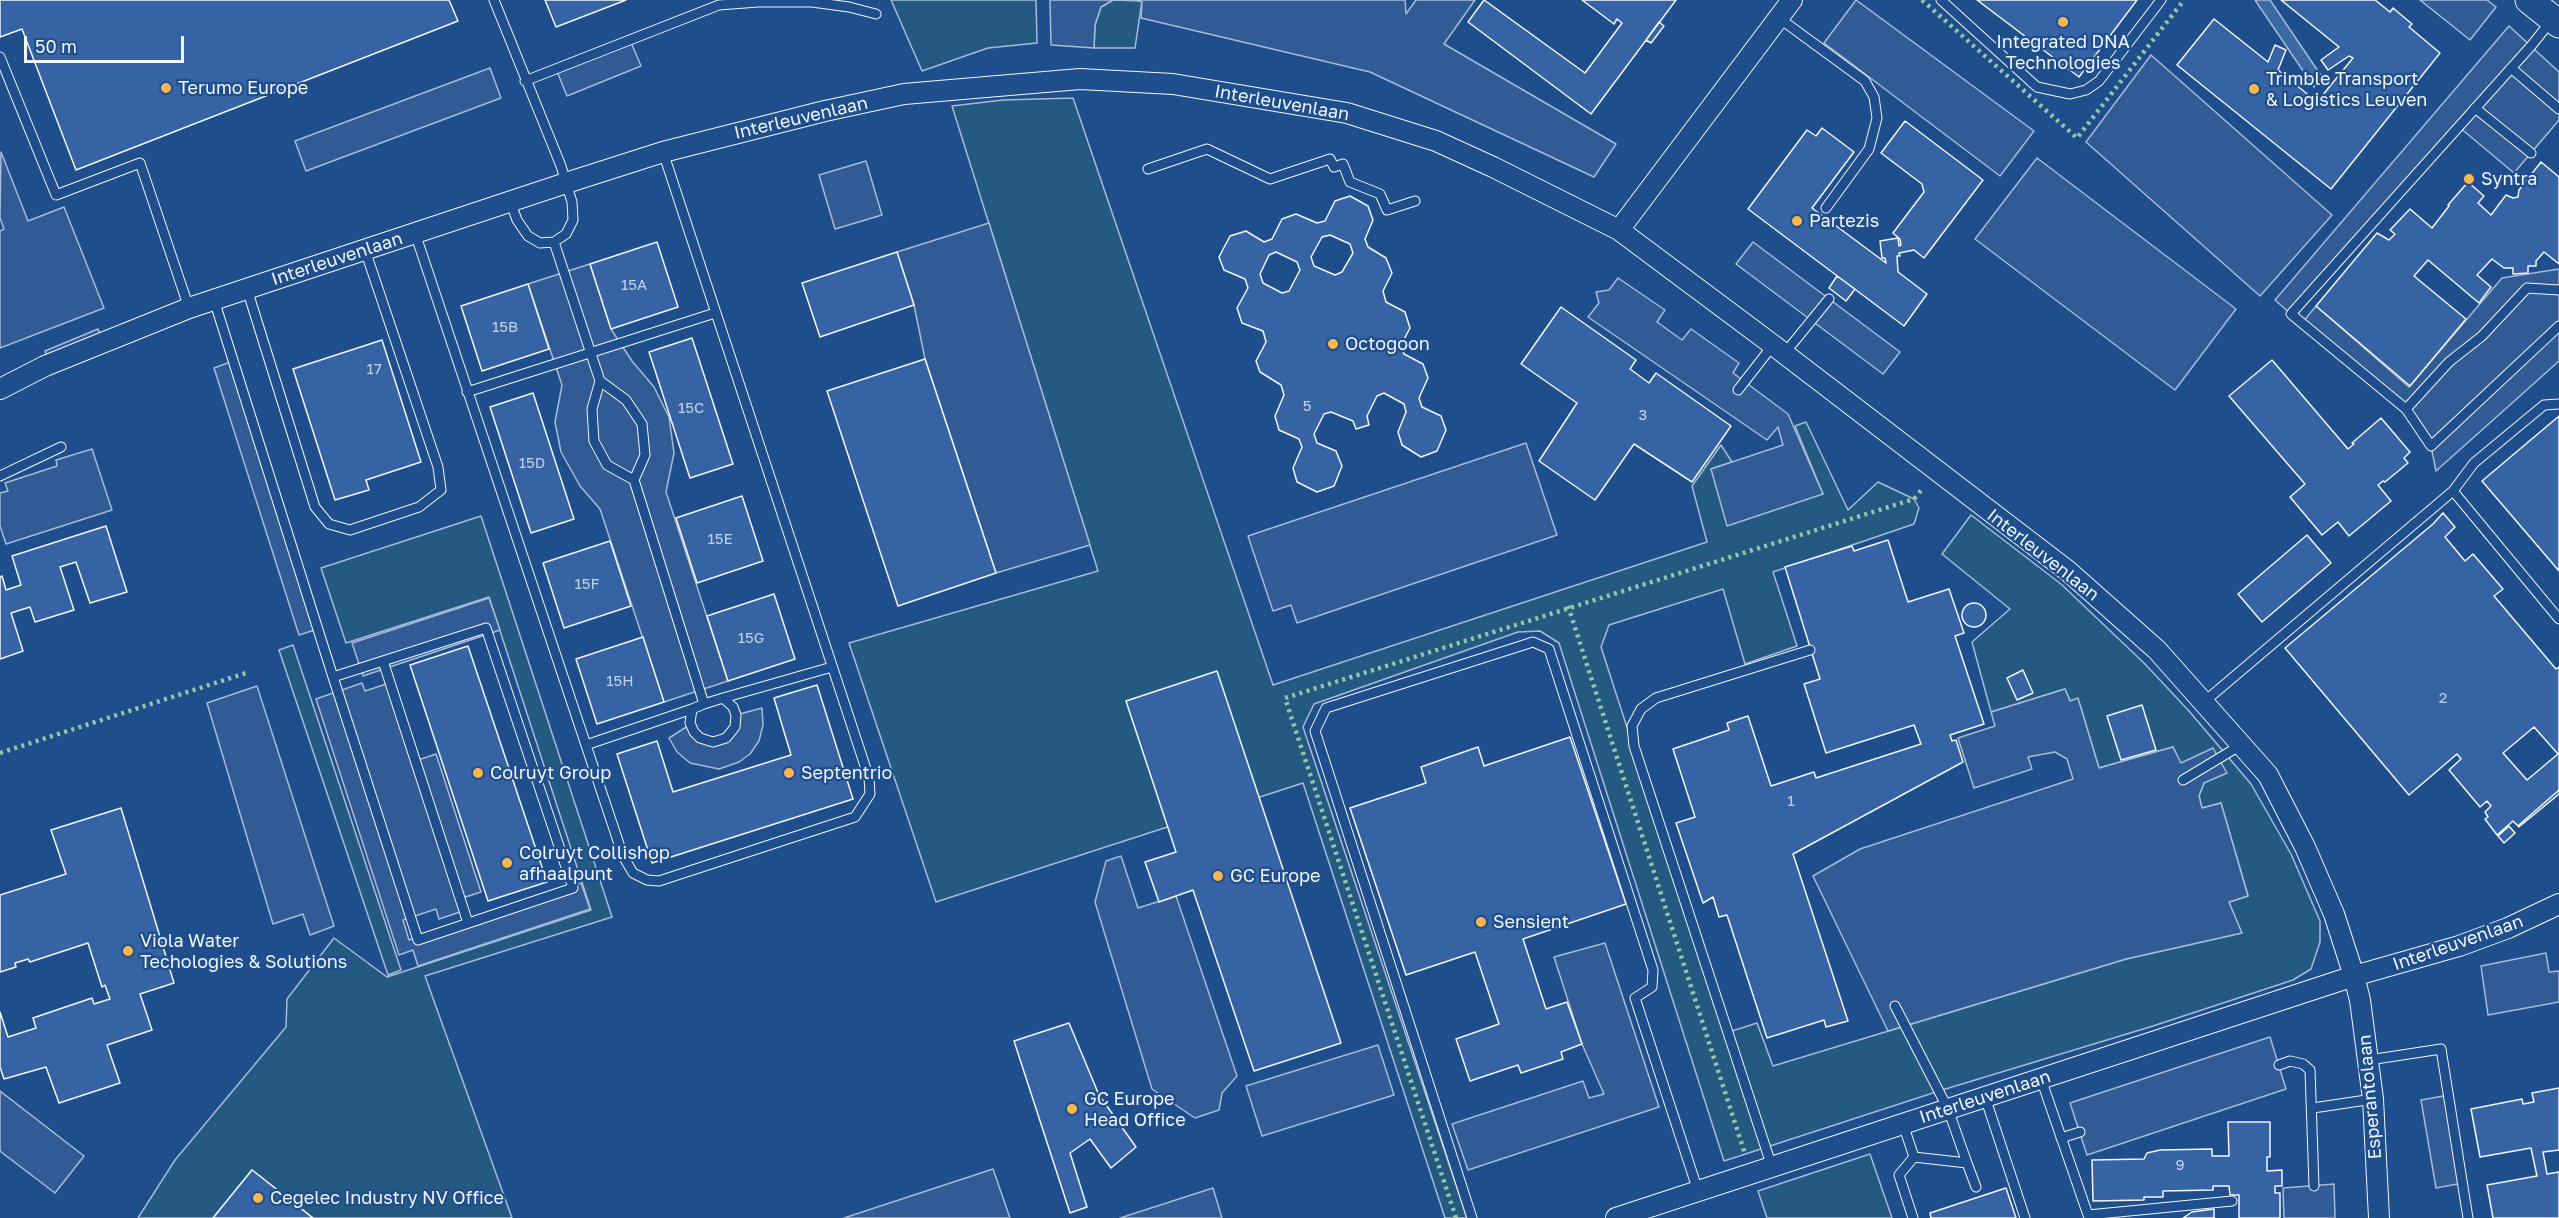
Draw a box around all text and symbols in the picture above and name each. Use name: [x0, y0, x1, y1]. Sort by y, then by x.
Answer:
marker: Integrated DNA Technologies: [2056, 15, 2070, 29]
scale bar: [27, 24, 188, 62]
place label: Integrated DNA Technologies: [1996, 31, 2130, 74]
text: 50 m: [35, 35, 77, 57]
place label: Trimble Transport & Logistics Leuven: [2266, 68, 2427, 110]
place label: Terumo Europe: [178, 77, 308, 99]
marker: Terumo Europe: [159, 81, 173, 95]
street label: Interleuvenlaan: [1213, 81, 1351, 125]
marker: Trimble Transport & Logistics Leuven: [2247, 82, 2261, 96]
street label: Interleuvenlaan: [732, 92, 870, 144]
place label: Syntra: [2481, 168, 2538, 190]
marker: Syntra: [2462, 172, 2476, 186]
place label: Partezis: [1809, 210, 1879, 232]
marker: Partezis: [1790, 214, 1804, 228]
street label: Interleuvenlaan: [269, 228, 405, 290]
house number: 15A: [621, 276, 647, 294]
house number: 15B: [492, 318, 518, 336]
place label: Octogoon: [1345, 333, 1430, 355]
marker: Octogoon: [1326, 337, 1340, 351]
house number: 17: [366, 360, 382, 378]
house number: 5: [1303, 397, 1311, 415]
house number: 15C: [678, 399, 704, 417]
house number: 3: [1639, 406, 1647, 424]
house number: 15D: [519, 454, 545, 472]
street label: Interleuvenlaan: [1983, 504, 2103, 606]
house number: 15E: [707, 530, 733, 548]
house number: 15F: [575, 575, 599, 593]
house number: 15G: [738, 629, 764, 647]
house number: 15H: [606, 672, 634, 690]
house number: 2: [2439, 689, 2447, 707]
place label: Colruyt Group: [490, 762, 611, 784]
place label: Septentrio: [801, 762, 892, 784]
marker: Colruyt Group: [471, 766, 485, 780]
marker: Septentrio: [782, 766, 796, 780]
house number: 1: [1787, 792, 1795, 810]
place label: Colruyt Collishop afhaalpunt: [519, 842, 670, 884]
marker: Colruyt Collishop afhaalpunt: [500, 856, 514, 870]
place label: GC Europe: [1230, 865, 1320, 887]
marker: GC Europe: [1211, 869, 1225, 883]
place label: Sensient: [1493, 911, 1569, 933]
street label: Interleuvenlaan: [2390, 911, 2526, 975]
marker: Sensient: [1474, 915, 1488, 929]
place label: Viola Water Techologies & Solutions: [140, 930, 347, 972]
marker: Viola Water Techologies & Solutions: [121, 944, 135, 958]
street label: Esperantolaan: [2354, 1034, 2386, 1160]
street label: Interleuvenlaan: [1917, 1066, 2053, 1128]
place label: GC Europe Head Office: [1084, 1088, 1186, 1130]
marker: GC Europe Head Office: [1065, 1102, 1079, 1116]
house number: 9: [2175, 1156, 2185, 1174]
place label: Cegelec Industry NV Office: [270, 1187, 504, 1209]
marker: Cegelec Industry NV Office: [251, 1191, 265, 1205]

